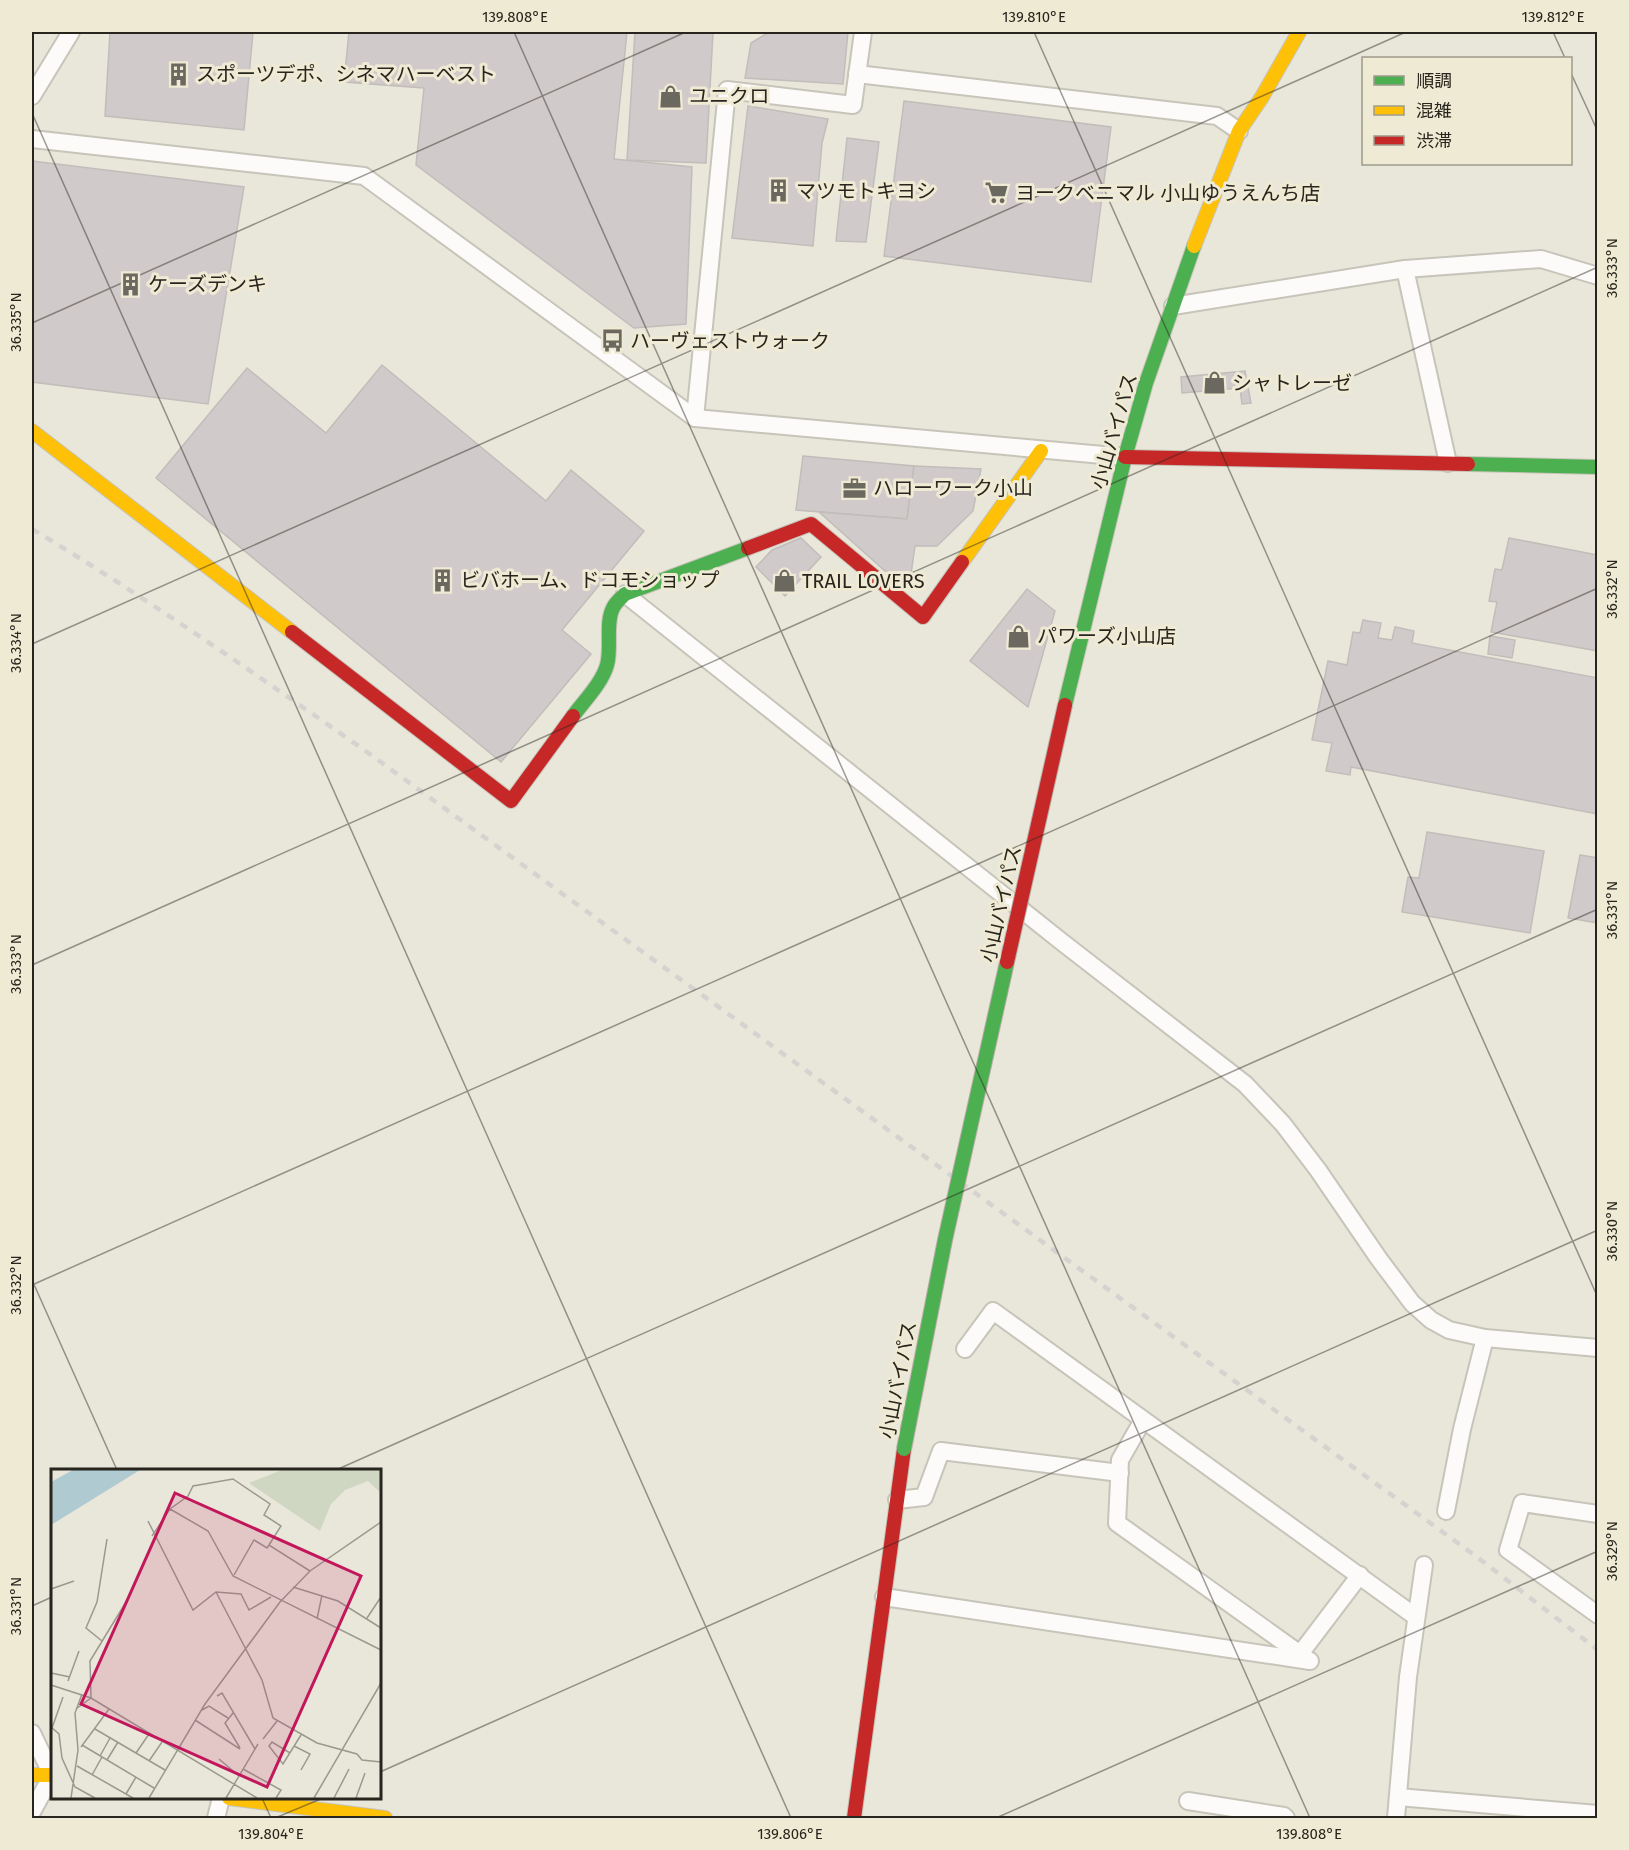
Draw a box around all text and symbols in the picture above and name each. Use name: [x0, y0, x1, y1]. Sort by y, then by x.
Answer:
text: 139.808°E: [482, 8, 548, 26]
text: 139.810°E: [1002, 8, 1066, 26]
text: 139.812°E: [1522, 8, 1584, 26]
legend: [1362, 57, 1572, 165]
building icon: スポーツデポ、シネマハーベスト: [165, 61, 191, 87]
place label: スポーツデポ、シネマハーベスト: [196, 62, 496, 86]
text: 順調: [1416, 70, 1452, 92]
shop icon: ユニクロ: [658, 83, 684, 109]
place label: ユニクロ: [689, 84, 769, 108]
text: 混雑: [1416, 100, 1452, 122]
text: 渋滞: [1416, 130, 1452, 152]
building icon: マツモトキヨシ: [765, 178, 791, 204]
place label: マツモトキヨシ: [796, 179, 936, 203]
supermarket icon: ヨークベニマル 小山ゆうえんち店: [984, 180, 1010, 206]
place label: ヨークベニマル 小山ゆうえんち店: [1015, 181, 1320, 205]
text: 36.333°N: [1603, 238, 1621, 298]
building icon: ケーズデンキ: [117, 271, 143, 297]
place label: ケーズデンキ: [148, 272, 267, 296]
text: 36.335°N: [7, 292, 25, 352]
bus stop icon: ハーヴェストウォーク: [599, 328, 625, 354]
place label: ハーヴェストウォーク: [630, 329, 830, 353]
street label: 小山バイパス: [1086, 370, 1142, 492]
shop icon: シャトレーゼ: [1201, 370, 1227, 396]
place label: シャトレーゼ: [1232, 371, 1352, 395]
office icon: ハローワーク小山: [842, 475, 868, 501]
place label: ハローワーク小山: [873, 476, 1033, 500]
text: 36.332°N: [1603, 559, 1621, 619]
building icon: ビバホーム、ドコモショップ: [429, 567, 455, 593]
place label: ビバホーム、ドコモショップ: [460, 568, 719, 592]
shop icon: TRAIL LOVERS: [771, 568, 797, 594]
place label: TRAIL LOVERS: [802, 569, 925, 593]
text: 36.334°N: [7, 613, 25, 673]
shop icon: パワーズ小山店: [1006, 623, 1032, 649]
place label: パワーズ小山店: [1037, 624, 1176, 648]
street label: 小山バイパス: [976, 843, 1026, 965]
text: 36.331°N: [1603, 881, 1621, 939]
text: 36.333°N: [7, 934, 25, 994]
text: 36.330°N: [1603, 1201, 1621, 1261]
text: 36.332°N: [7, 1255, 25, 1315]
street label: 小山バイパス: [875, 1319, 921, 1441]
inset map: [51, 1469, 381, 1799]
text: 36.329°N: [1603, 1521, 1621, 1581]
text: 36.331°N: [7, 1577, 25, 1635]
text: 139.804°E: [238, 1825, 304, 1843]
text: 139.806°E: [757, 1825, 823, 1843]
text: 139.808°E: [1276, 1825, 1342, 1843]

